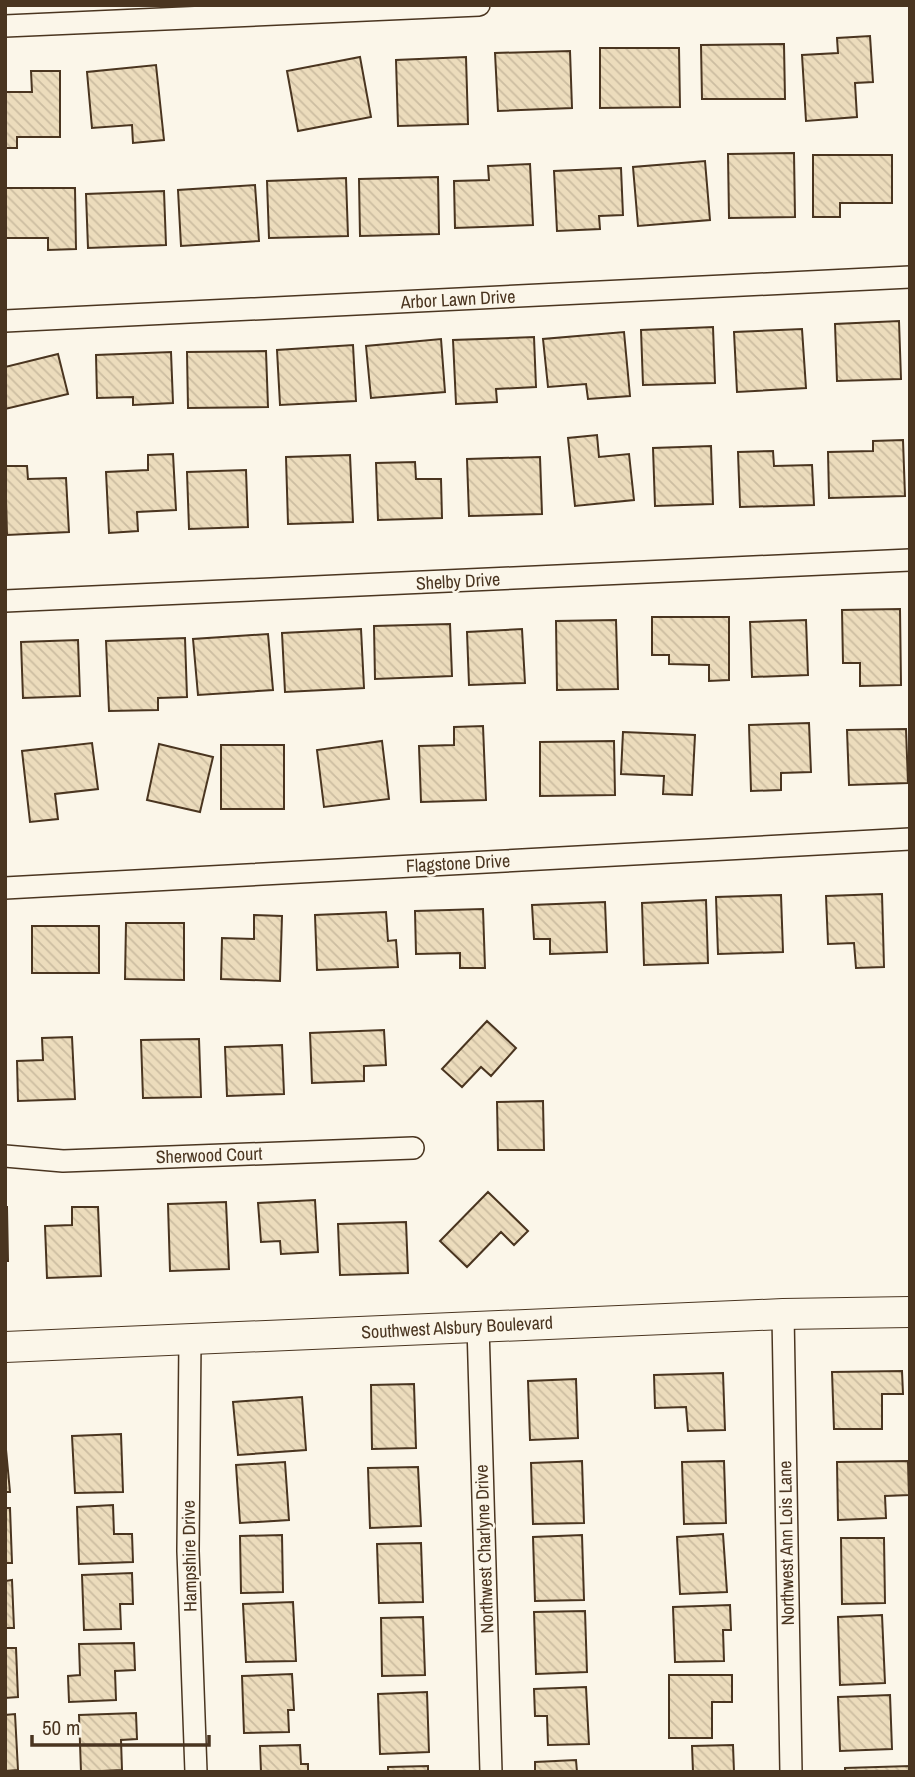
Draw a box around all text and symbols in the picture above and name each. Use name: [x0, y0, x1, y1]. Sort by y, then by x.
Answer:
street label: Arbor Lawn Drive: [399, 284, 516, 315]
street label: Shelby Drive: [415, 566, 501, 596]
street label: Flagstone Drive: [405, 848, 511, 878]
street label: Sherwood Court: [155, 1141, 263, 1169]
street label: Southwest Alsbury Boulevard: [360, 1309, 554, 1345]
street label: Northwest Ann Lois Lane: [772, 1460, 800, 1626]
street label: Northwest Charlyne Drive: [469, 1464, 499, 1634]
street label: Hampshire Drive: [176, 1500, 202, 1612]
scale bar: [32, 1704, 208, 1748]
text: 50 m: [42, 1713, 80, 1742]

